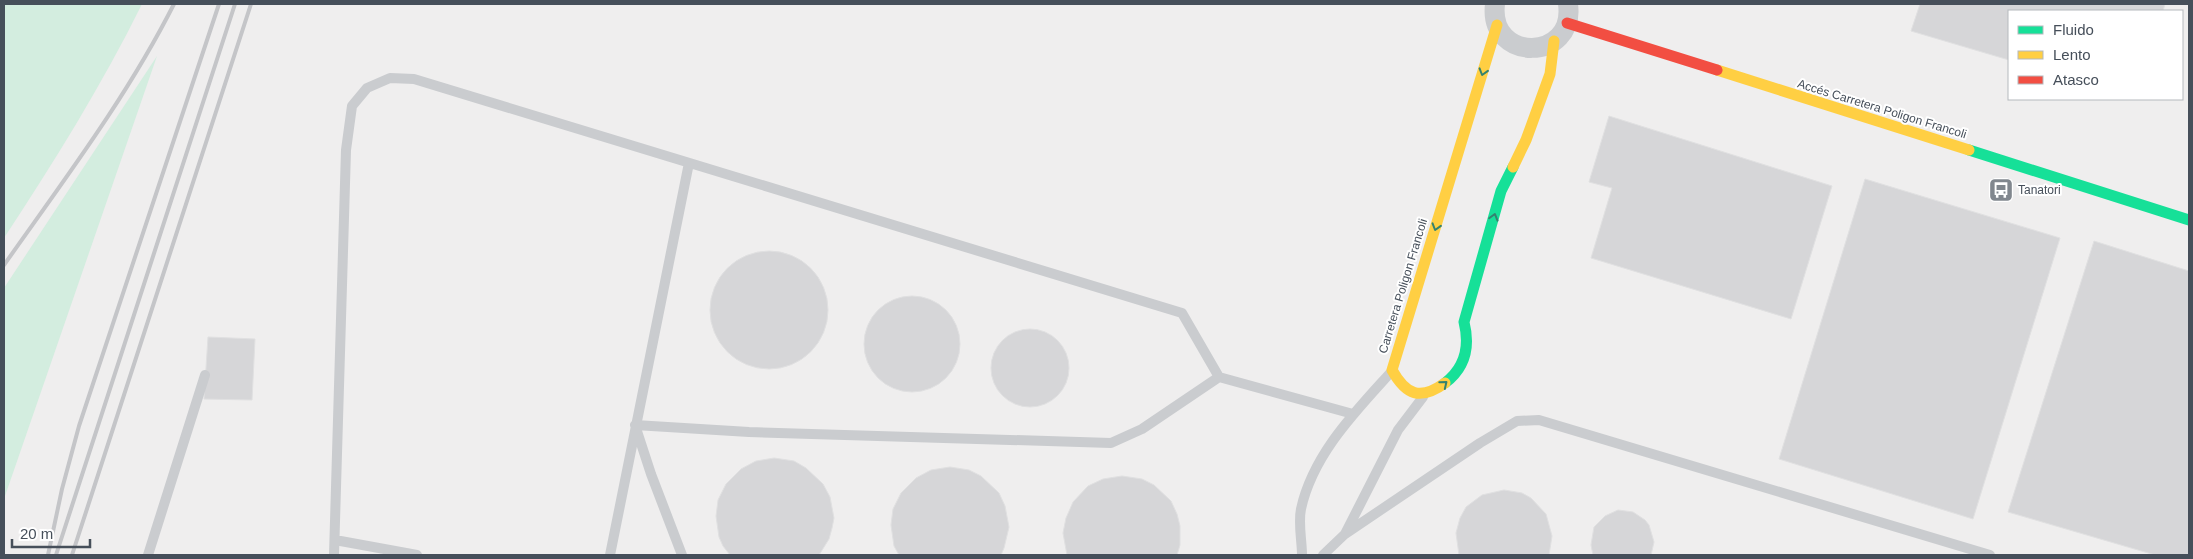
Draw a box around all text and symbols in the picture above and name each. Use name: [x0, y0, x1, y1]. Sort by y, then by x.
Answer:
legend: [2008, 10, 2183, 100]
text: Fluido: [2053, 21, 2094, 38]
text: Lento: [2053, 46, 2091, 63]
one-way arrow: [1478, 67, 1488, 75]
text: Atasco: [2053, 71, 2099, 88]
street label: Accés Carretera Poligon Francoli: [1796, 77, 1968, 141]
bus stop icon: Tanatori: [1988, 177, 2014, 203]
place label: Tanatori: [2018, 183, 2061, 197]
one-way arrow: [1488, 213, 1498, 221]
street label: Carretera Poligon Francoli: [1376, 217, 1430, 355]
one-way arrow: [1431, 223, 1441, 231]
one-way arrow: [1439, 381, 1448, 390]
scale bar: [12, 516, 90, 548]
text: 20 m: [20, 525, 53, 542]

